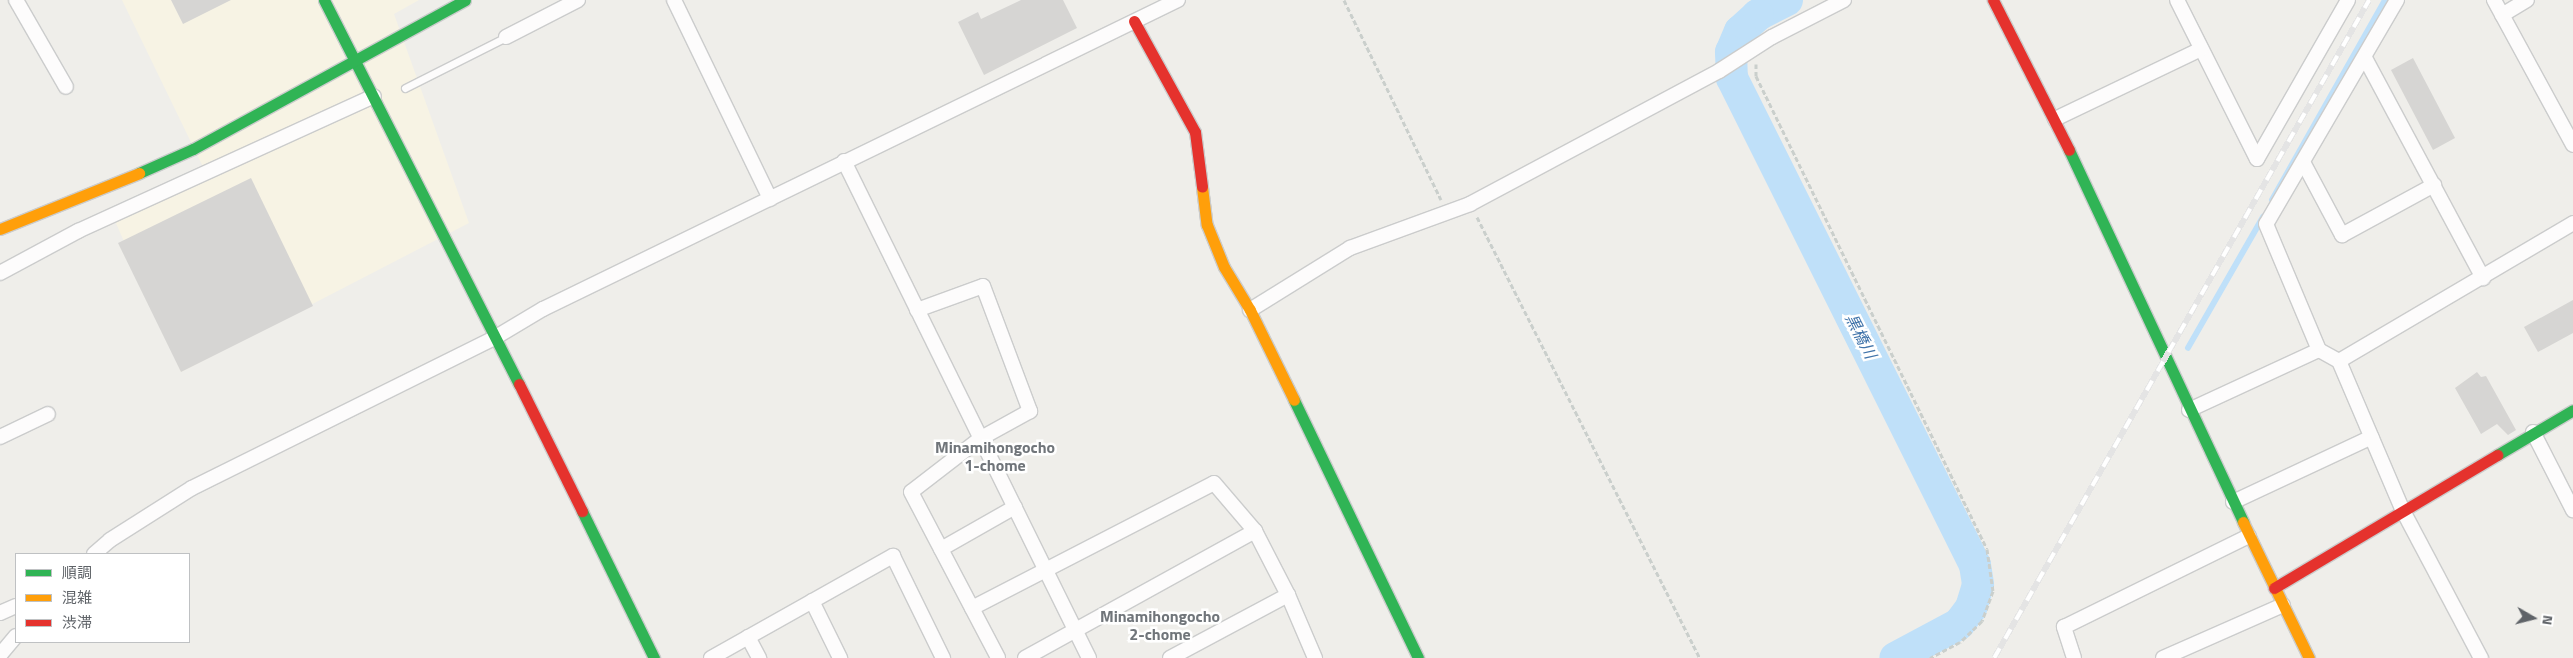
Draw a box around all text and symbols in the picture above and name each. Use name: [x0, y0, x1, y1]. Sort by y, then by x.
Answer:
water label: 黒橋川: [1842, 310, 1880, 362]
district label: Minamihongocho 1-chome: [935, 437, 1055, 475]
legend: [15, 553, 190, 643]
text: 順調: [62, 561, 92, 584]
text: 混雑: [62, 586, 92, 609]
north arrow: [2508, 593, 2558, 643]
district label: Minamihongocho 2-chome: [1100, 606, 1220, 644]
text: 渋滞: [62, 611, 92, 634]
text: N: [2537, 614, 2559, 626]

